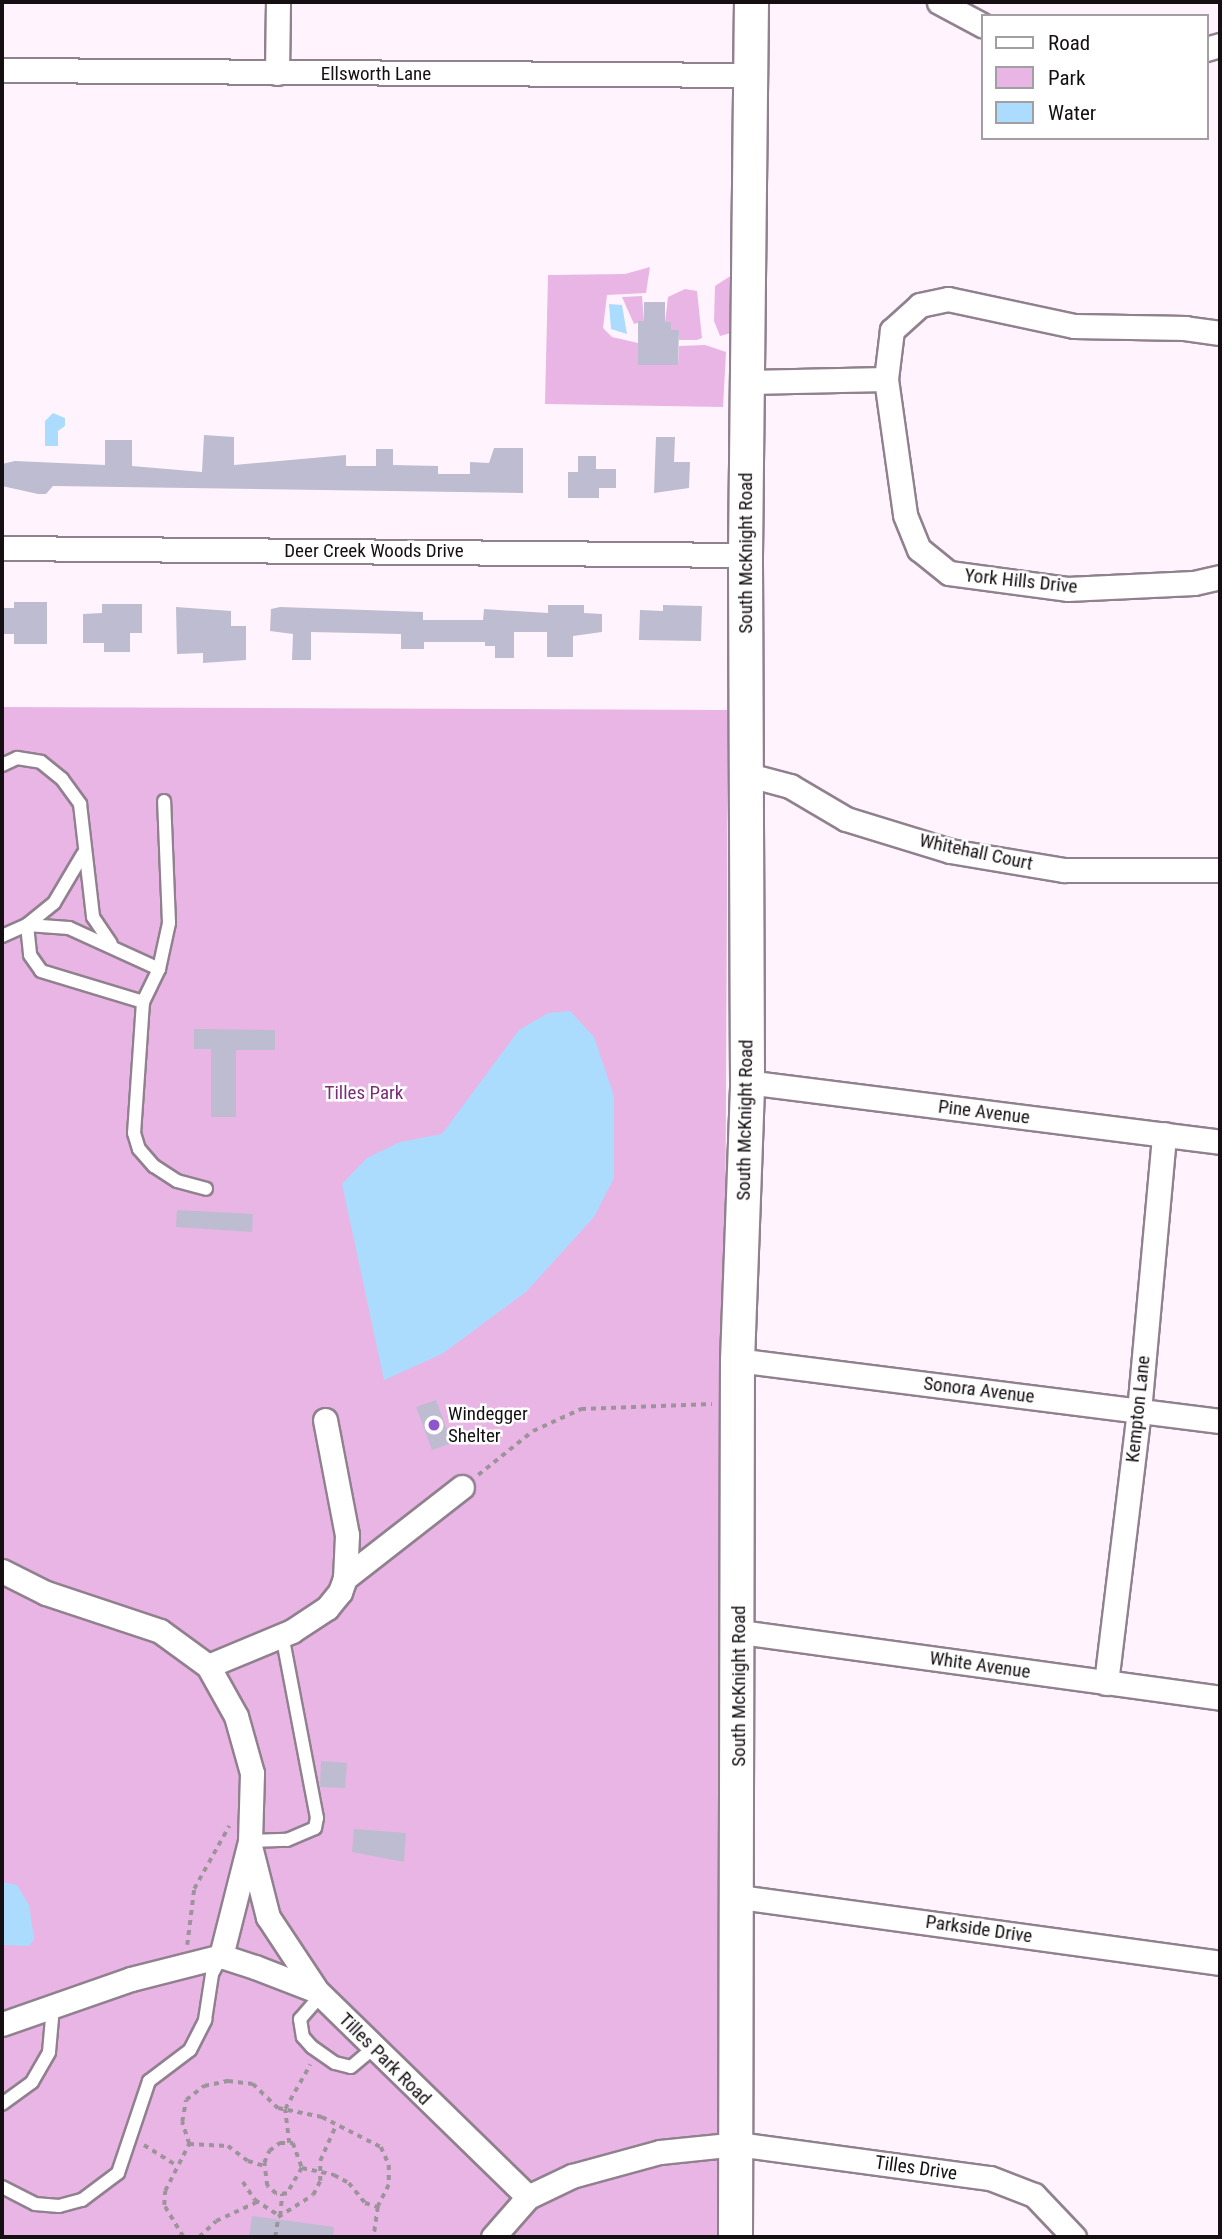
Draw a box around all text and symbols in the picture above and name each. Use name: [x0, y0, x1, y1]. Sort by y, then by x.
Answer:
legend: [981, 14, 1208, 140]
text: Road: [1048, 31, 1090, 55]
street label: Ellsworth Lane: [321, 63, 431, 85]
text: Park: [1048, 66, 1085, 90]
text: Water: [1048, 101, 1096, 125]
street label: South McKnight Road: [735, 472, 757, 634]
street label: Deer Creek Woods Drive: [284, 540, 464, 562]
street label: York Hills Drive: [963, 564, 1079, 598]
street label: Whitehall Court: [917, 829, 1035, 875]
street label: South McKnight Road: [732, 1039, 758, 1201]
park label: Tilles Park: [325, 1082, 403, 1104]
street label: Pine Avenue: [937, 1095, 1031, 1129]
street label: Kempton Lane: [1121, 1354, 1155, 1464]
street label: Sonora Avenue: [922, 1372, 1036, 1408]
place label: Windegger Shelter: [448, 1403, 528, 1447]
marker: Windegger Shelter: [426, 1417, 442, 1433]
street label: South McKnight Road: [728, 1605, 750, 1767]
street label: White Avenue: [928, 1647, 1032, 1683]
street label: Parkside Drive: [924, 1910, 1034, 1948]
street label: Tilles Park Road: [334, 2008, 436, 2110]
street label: Tilles Drive: [873, 2151, 959, 2185]

